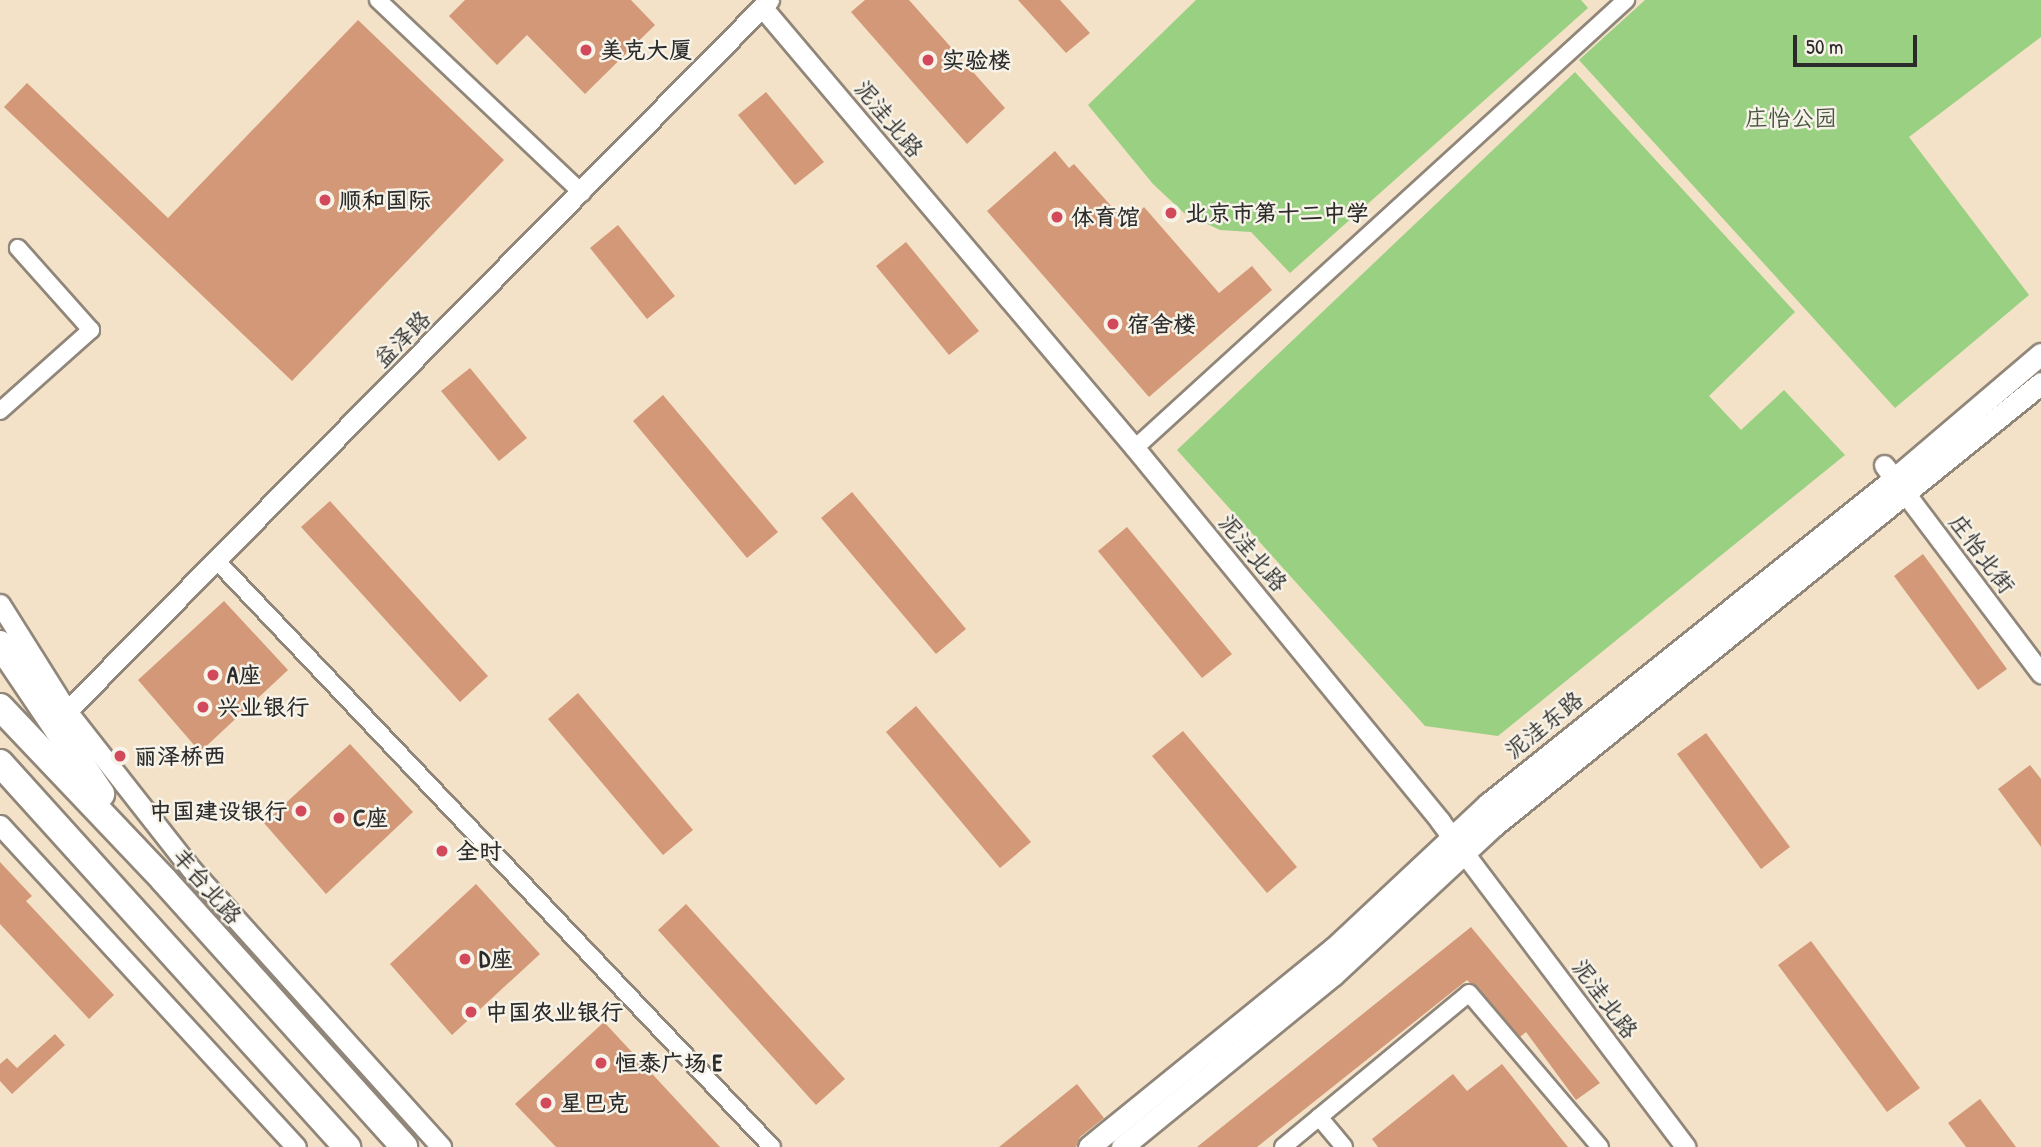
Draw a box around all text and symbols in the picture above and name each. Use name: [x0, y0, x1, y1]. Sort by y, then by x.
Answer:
scale bar: [1796, 21, 1920, 65]
text: 50 m: [1806, 32, 1843, 61]
place label: 美克大厦: [600, 36, 692, 64]
marker: 美克大厦: [578, 42, 594, 58]
place label: 实验楼: [942, 46, 1011, 74]
marker: 实验楼: [920, 52, 936, 68]
street label: 泥洼北路: [849, 75, 929, 163]
park label: 庄怡公园: [1745, 104, 1837, 132]
place label: 顺和国际: [339, 186, 431, 214]
marker: 顺和国际: [317, 192, 333, 208]
place label: 北京市第十二中学: [1185, 199, 1369, 227]
place label: 体育馆: [1071, 203, 1140, 231]
marker: 北京市第十二中学: [1163, 205, 1179, 221]
marker: 体育馆: [1049, 209, 1065, 225]
street label: 益泽路: [368, 305, 436, 373]
place label: 宿舍楼: [1127, 310, 1196, 338]
marker: 宿舍楼: [1105, 316, 1121, 332]
street label: 泥洼北路: [1213, 509, 1293, 597]
street label: 庄怡北街: [1943, 509, 2021, 599]
place label: A座: [227, 661, 261, 689]
marker: A座: [205, 667, 221, 683]
street label: 泥洼东路: [1500, 685, 1588, 765]
place label: 兴业银行: [217, 693, 309, 721]
marker: 兴业银行: [195, 699, 211, 715]
place label: 丽泽桥西: [134, 742, 226, 770]
marker: 丽泽桥西: [112, 748, 128, 764]
place label: 中国建设银行: [149, 797, 287, 825]
marker: 中国建设银行: [293, 803, 309, 819]
place label: C座: [353, 804, 389, 832]
marker: C座: [331, 810, 347, 826]
place label: 全时: [456, 837, 502, 865]
street label: 丰台北路: [166, 842, 248, 930]
marker: 全时: [434, 843, 450, 859]
place label: D座: [479, 945, 513, 973]
marker: D座: [457, 951, 473, 967]
street label: 泥洼北路: [1566, 954, 1644, 1044]
place label: 中国农业银行: [485, 998, 623, 1026]
marker: 中国农业银行: [463, 1004, 479, 1020]
place label: 恒泰广场 E: [615, 1049, 722, 1077]
marker: 恒泰广场 E: [593, 1055, 609, 1071]
place label: 星巴克: [560, 1089, 629, 1117]
marker: 星巴克: [538, 1095, 554, 1111]

